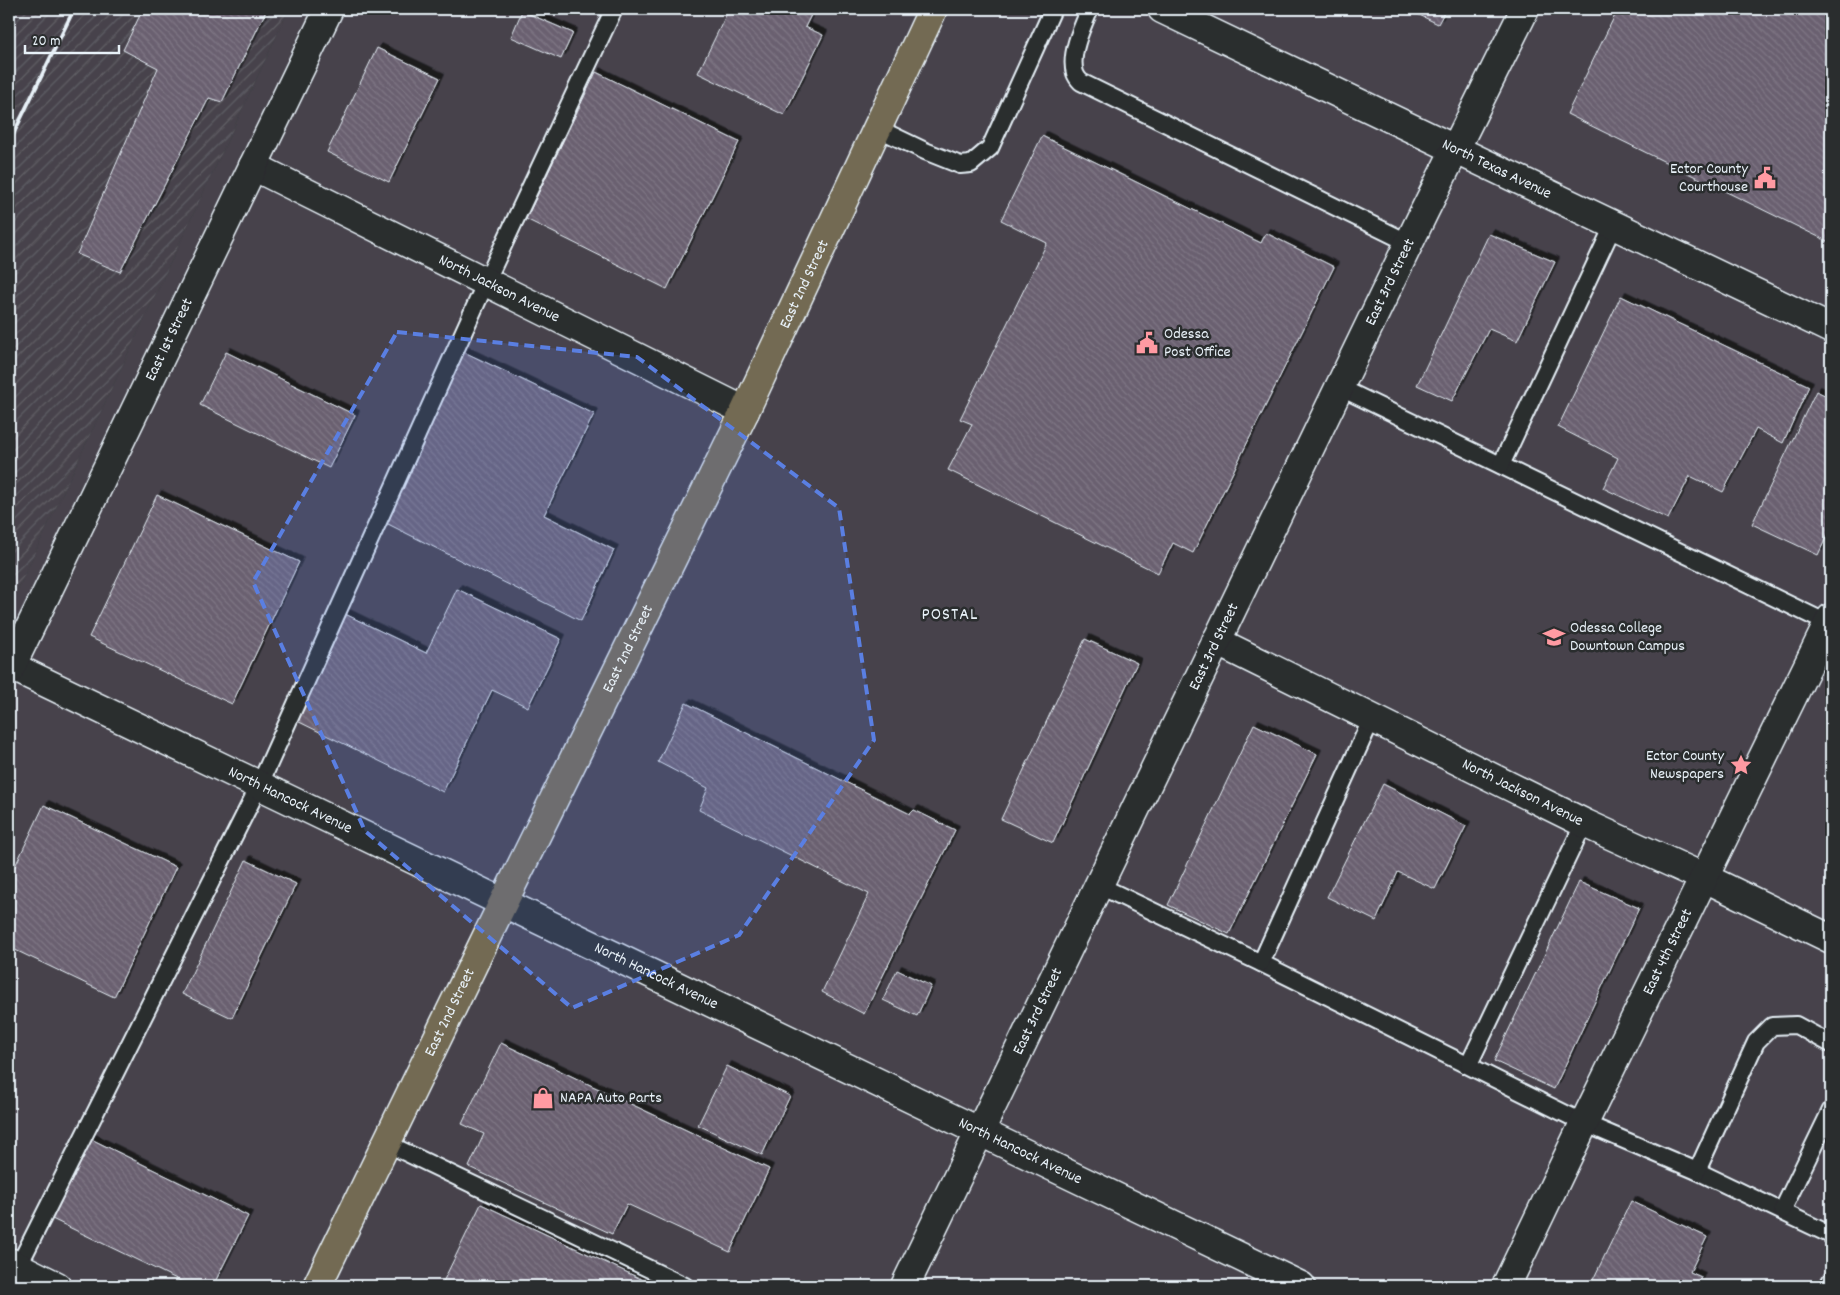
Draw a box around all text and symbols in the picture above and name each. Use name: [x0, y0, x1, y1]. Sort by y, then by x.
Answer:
scale bar: [25, 22, 119, 54]
text: 20 m: [32, 31, 60, 53]
street label: North Texas Avenue: [1438, 133, 1555, 205]
place label: Ector County Courthouse: [1670, 158, 1749, 199]
public building icon: Ector County Courthouse: [1752, 165, 1778, 191]
street label: East 3rd Street: [1359, 235, 1421, 330]
street label: East 2nd Street: [774, 236, 835, 332]
street label: North Jackson Avenue: [435, 249, 564, 329]
street label: East 1st Street: [139, 294, 199, 385]
place label: Odessa Post Office: [1164, 323, 1231, 364]
public building icon: Odessa Post Office: [1134, 330, 1160, 356]
street label: East 3rd Street: [1183, 599, 1245, 694]
street label: East 2nd Street: [597, 601, 659, 697]
district label: POSTAL: [922, 603, 978, 628]
place label: Odessa College Downtown Campus: [1570, 617, 1685, 658]
school or university icon: Odessa College Downtown Campus: [1541, 624, 1567, 650]
place label: Ector County Newspapers: [1646, 745, 1725, 786]
place icon: Ector County Newspapers: [1728, 752, 1754, 778]
street label: North Jackson Avenue: [1458, 753, 1587, 832]
street label: North Hancock Avenue: [224, 761, 356, 840]
street label: East 4th Street: [1637, 905, 1699, 999]
street label: North Hancock Avenue: [590, 936, 722, 1016]
street label: East 2nd Street: [419, 964, 481, 1061]
street label: East 3rd Street: [1007, 964, 1069, 1059]
shop icon: NAPA Auto Parts: [530, 1085, 556, 1111]
place label: NAPA Auto Parts: [560, 1087, 662, 1110]
street label: North Hancock Avenue: [954, 1111, 1086, 1191]

